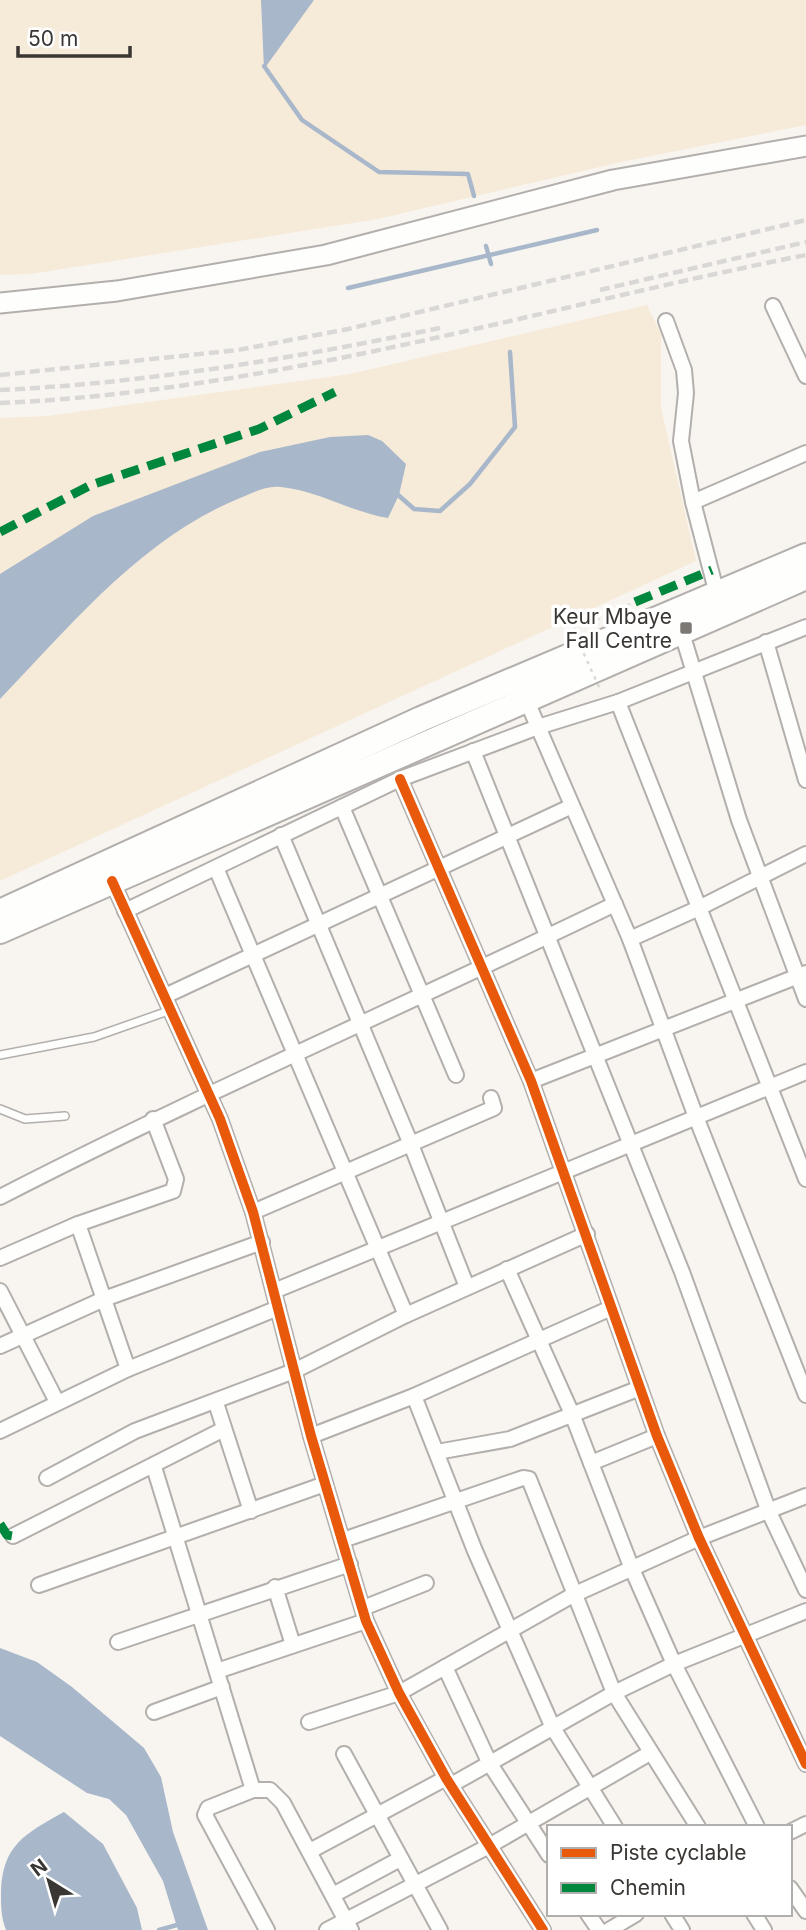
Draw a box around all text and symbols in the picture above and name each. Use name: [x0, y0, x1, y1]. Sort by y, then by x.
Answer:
scale bar: [18, 14, 130, 58]
text: 50 m: [28, 26, 78, 51]
place label: Keur Mbaye Fall Centre: [553, 604, 672, 653]
marker: Keur Mbaye Fall Centre: [678, 620, 694, 636]
legend: [547, 1825, 792, 1916]
text: Piste cyclable: [610, 1840, 746, 1865]
north arrow: [14, 1846, 84, 1916]
text: N: [26, 1854, 52, 1881]
text: Chemin: [610, 1875, 686, 1900]

